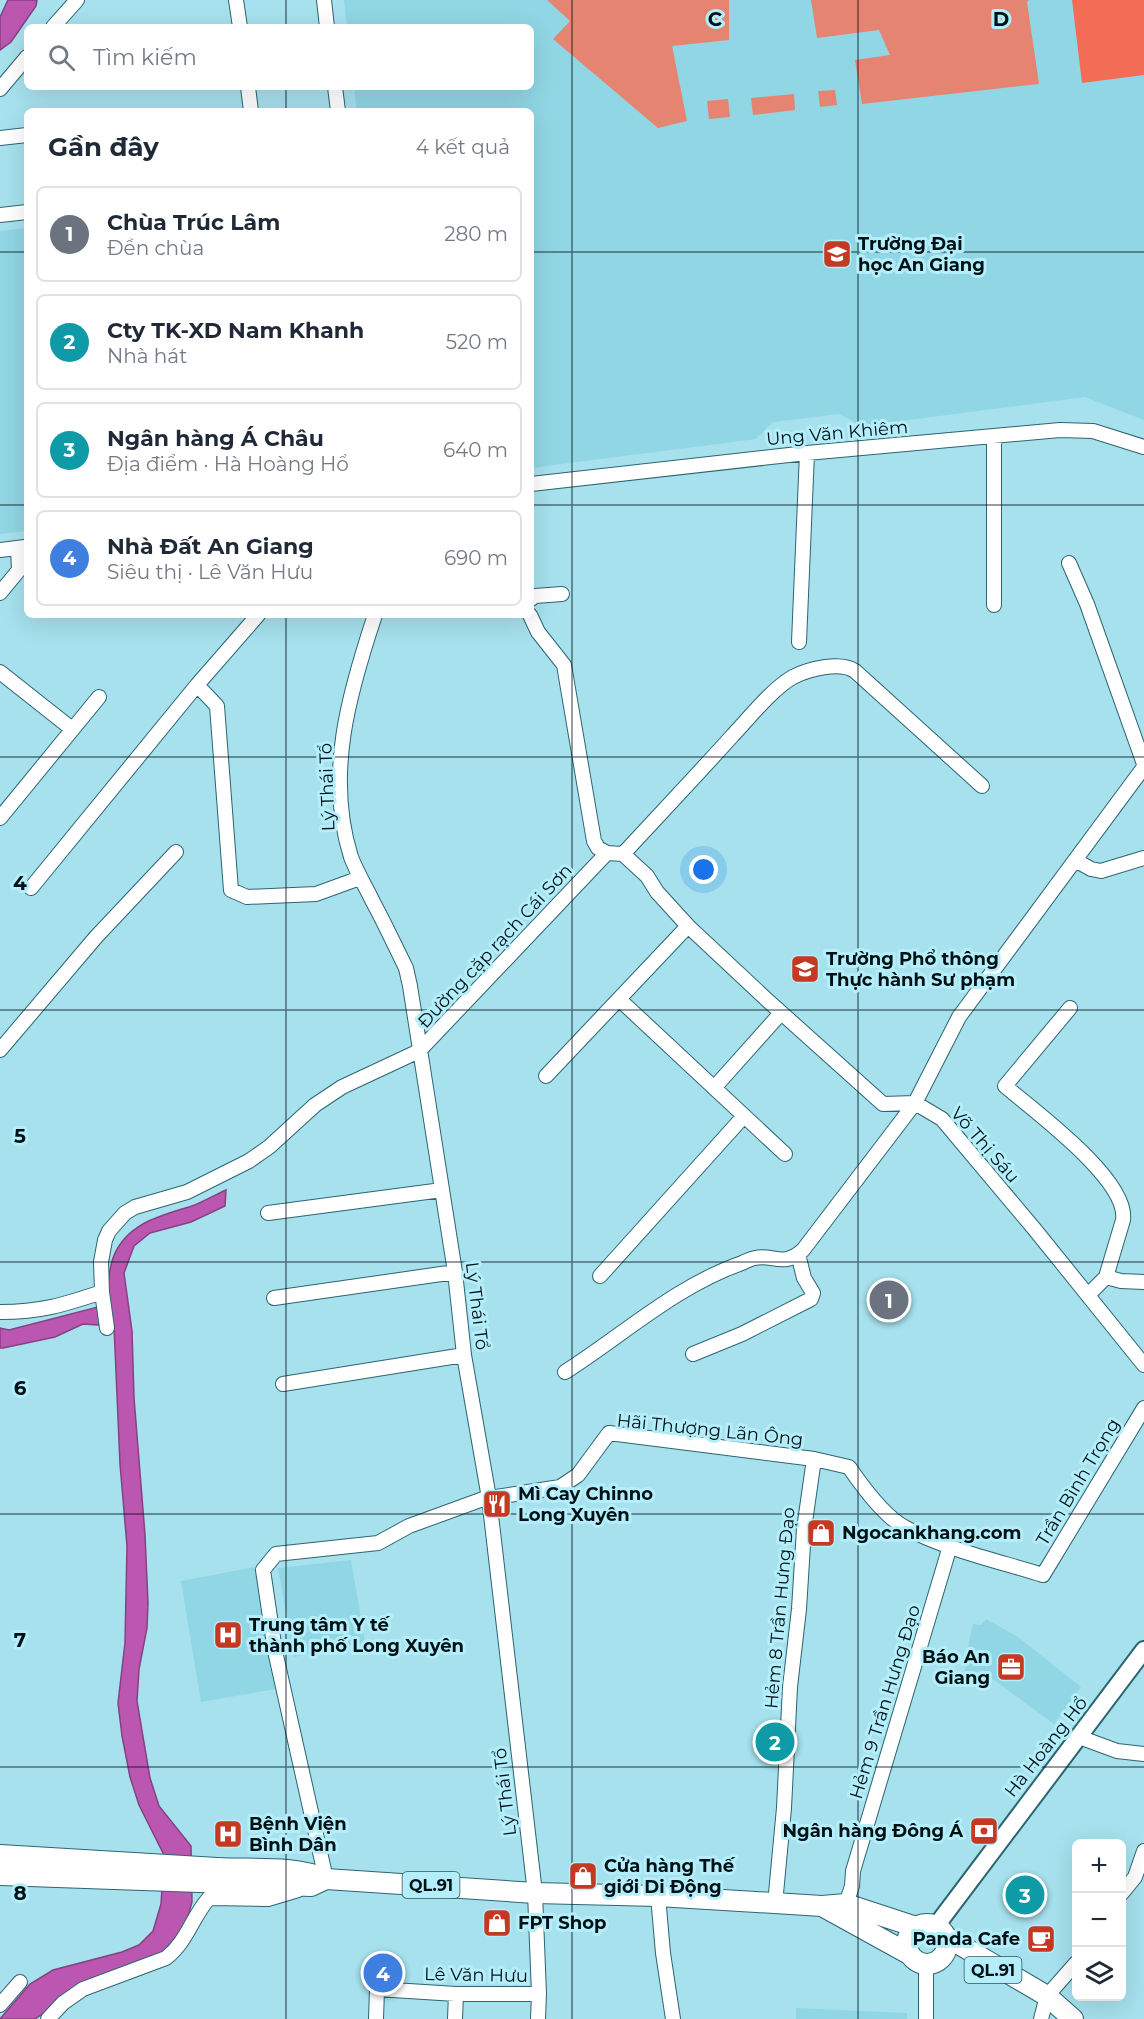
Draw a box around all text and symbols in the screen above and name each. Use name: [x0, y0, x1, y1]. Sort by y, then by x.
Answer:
text: C: [708, 7, 723, 31]
text: D: [993, 7, 1009, 31]
search box: [24, 24, 534, 90]
icon: search: [45, 41, 78, 74]
text: Tìm kiếm: [93, 44, 197, 71]
text: Gần đây: [48, 131, 159, 163]
text: 4 kết quả: [416, 135, 510, 159]
text: Chùa Trúc Lâm: [107, 209, 280, 236]
text: 1: [66, 222, 73, 246]
text: 280 m: [444, 222, 508, 246]
place label: Trường Đại học An Giang: [858, 233, 985, 276]
text: Đền chùa: [107, 236, 204, 260]
school or university icon: Trường Đại học An Giang: [821, 238, 853, 270]
text: Cty TK-XD Nam Khanh: [107, 317, 364, 344]
text: 2: [64, 330, 75, 354]
text: 520 m: [446, 330, 508, 354]
text: Nhà hát: [107, 344, 187, 368]
street label: Ung Văn Khiêm: [765, 416, 909, 450]
text: Ngân hàng Á Châu: [107, 425, 324, 452]
text: 3: [64, 438, 75, 462]
text: 640 m: [443, 438, 508, 462]
text: Địa điểm · Hà Hoàng Hổ: [107, 452, 349, 476]
text: Nhà Đất An Giang: [107, 533, 314, 560]
text: 4: [63, 546, 76, 570]
text: 690 m: [444, 546, 508, 570]
text: Siêu thị · Lê Văn Hưu: [107, 560, 313, 584]
street label: Lý Thái Tổ: [314, 742, 340, 832]
your location: [689, 855, 718, 884]
street label: Đường cặp rạch Cái Sơn: [413, 859, 577, 1033]
text: 4: [13, 871, 27, 895]
place label: Trường Phổ thông Thực hành Sư phạm: [826, 948, 1015, 991]
school or university icon: Trường Phổ thông Thực hành Sư phạm: [789, 953, 821, 985]
street label: Võ Thị Sáu: [946, 1103, 1024, 1187]
text: 5: [14, 1124, 26, 1148]
street label: Lý Thái Tổ: [461, 1261, 493, 1351]
pin: 1: [870, 1278, 908, 1322]
text: 6: [14, 1376, 27, 1400]
street label: Hãi Thượng Lãn Ông: [616, 1409, 804, 1451]
street label: Trần Bình Trọng: [1031, 1414, 1125, 1550]
place label: Mì Cay Chinno Long Xuyên: [518, 1483, 653, 1526]
restaurant icon: Mì Cay Chinno Long Xuyên: [481, 1488, 513, 1520]
street label: Hẻm 8 Trần Hưng Đạo: [760, 1506, 800, 1710]
shop icon: Ngocankhang.com: [805, 1517, 837, 1549]
place label: Ngocankhang.com: [842, 1522, 1021, 1544]
street label: Hẻm 9 Trần Hưng Đạo: [845, 1602, 925, 1802]
place label: Trung tâm Y tế thành phố Long Xuyên: [249, 1614, 464, 1657]
hospital icon: Trung tâm Y tế thành phố Long Xuyên: [212, 1619, 244, 1651]
text: 7: [14, 1628, 26, 1652]
place label: Báo An Giang: [922, 1646, 990, 1689]
office icon: Báo An Giang: [995, 1651, 1027, 1683]
street label: Hà Hoàng Hổ: [1000, 1692, 1092, 1802]
pin: 2: [756, 1720, 794, 1764]
street label: Lý Thái Tổ: [489, 1747, 521, 1837]
place label: Bệnh Viện Bình Dân: [249, 1813, 347, 1856]
bank icon: Ngân hàng Đông Á: [968, 1815, 1000, 1847]
hospital icon: Bệnh Viện Bình Dân: [212, 1818, 244, 1850]
place label: Ngân hàng Đông Á: [783, 1820, 963, 1842]
map controls: [1072, 1839, 1126, 2001]
button: +: [1072, 1839, 1126, 1893]
place label: Cửa hàng Thế giới Di Động: [604, 1855, 736, 1898]
shop icon: Cửa hàng Thế giới Di Động: [567, 1860, 599, 1892]
road number: QL.91: [402, 1872, 460, 1898]
pin: 3: [1006, 1872, 1044, 1918]
text: 8: [13, 1881, 27, 1905]
button: −: [1072, 1893, 1126, 1947]
shop icon: FPT Shop: [481, 1907, 513, 1939]
place label: FPT Shop: [518, 1912, 606, 1934]
cafe icon: Panda Cafe: [1025, 1923, 1057, 1955]
place label: Panda Cafe: [913, 1928, 1020, 1950]
button: layers: [1072, 1947, 1126, 2001]
pin: 4: [364, 1950, 403, 1996]
road number: QL.91: [964, 1957, 1022, 1983]
street label: Lê Văn Hưu: [424, 1963, 528, 1987]

